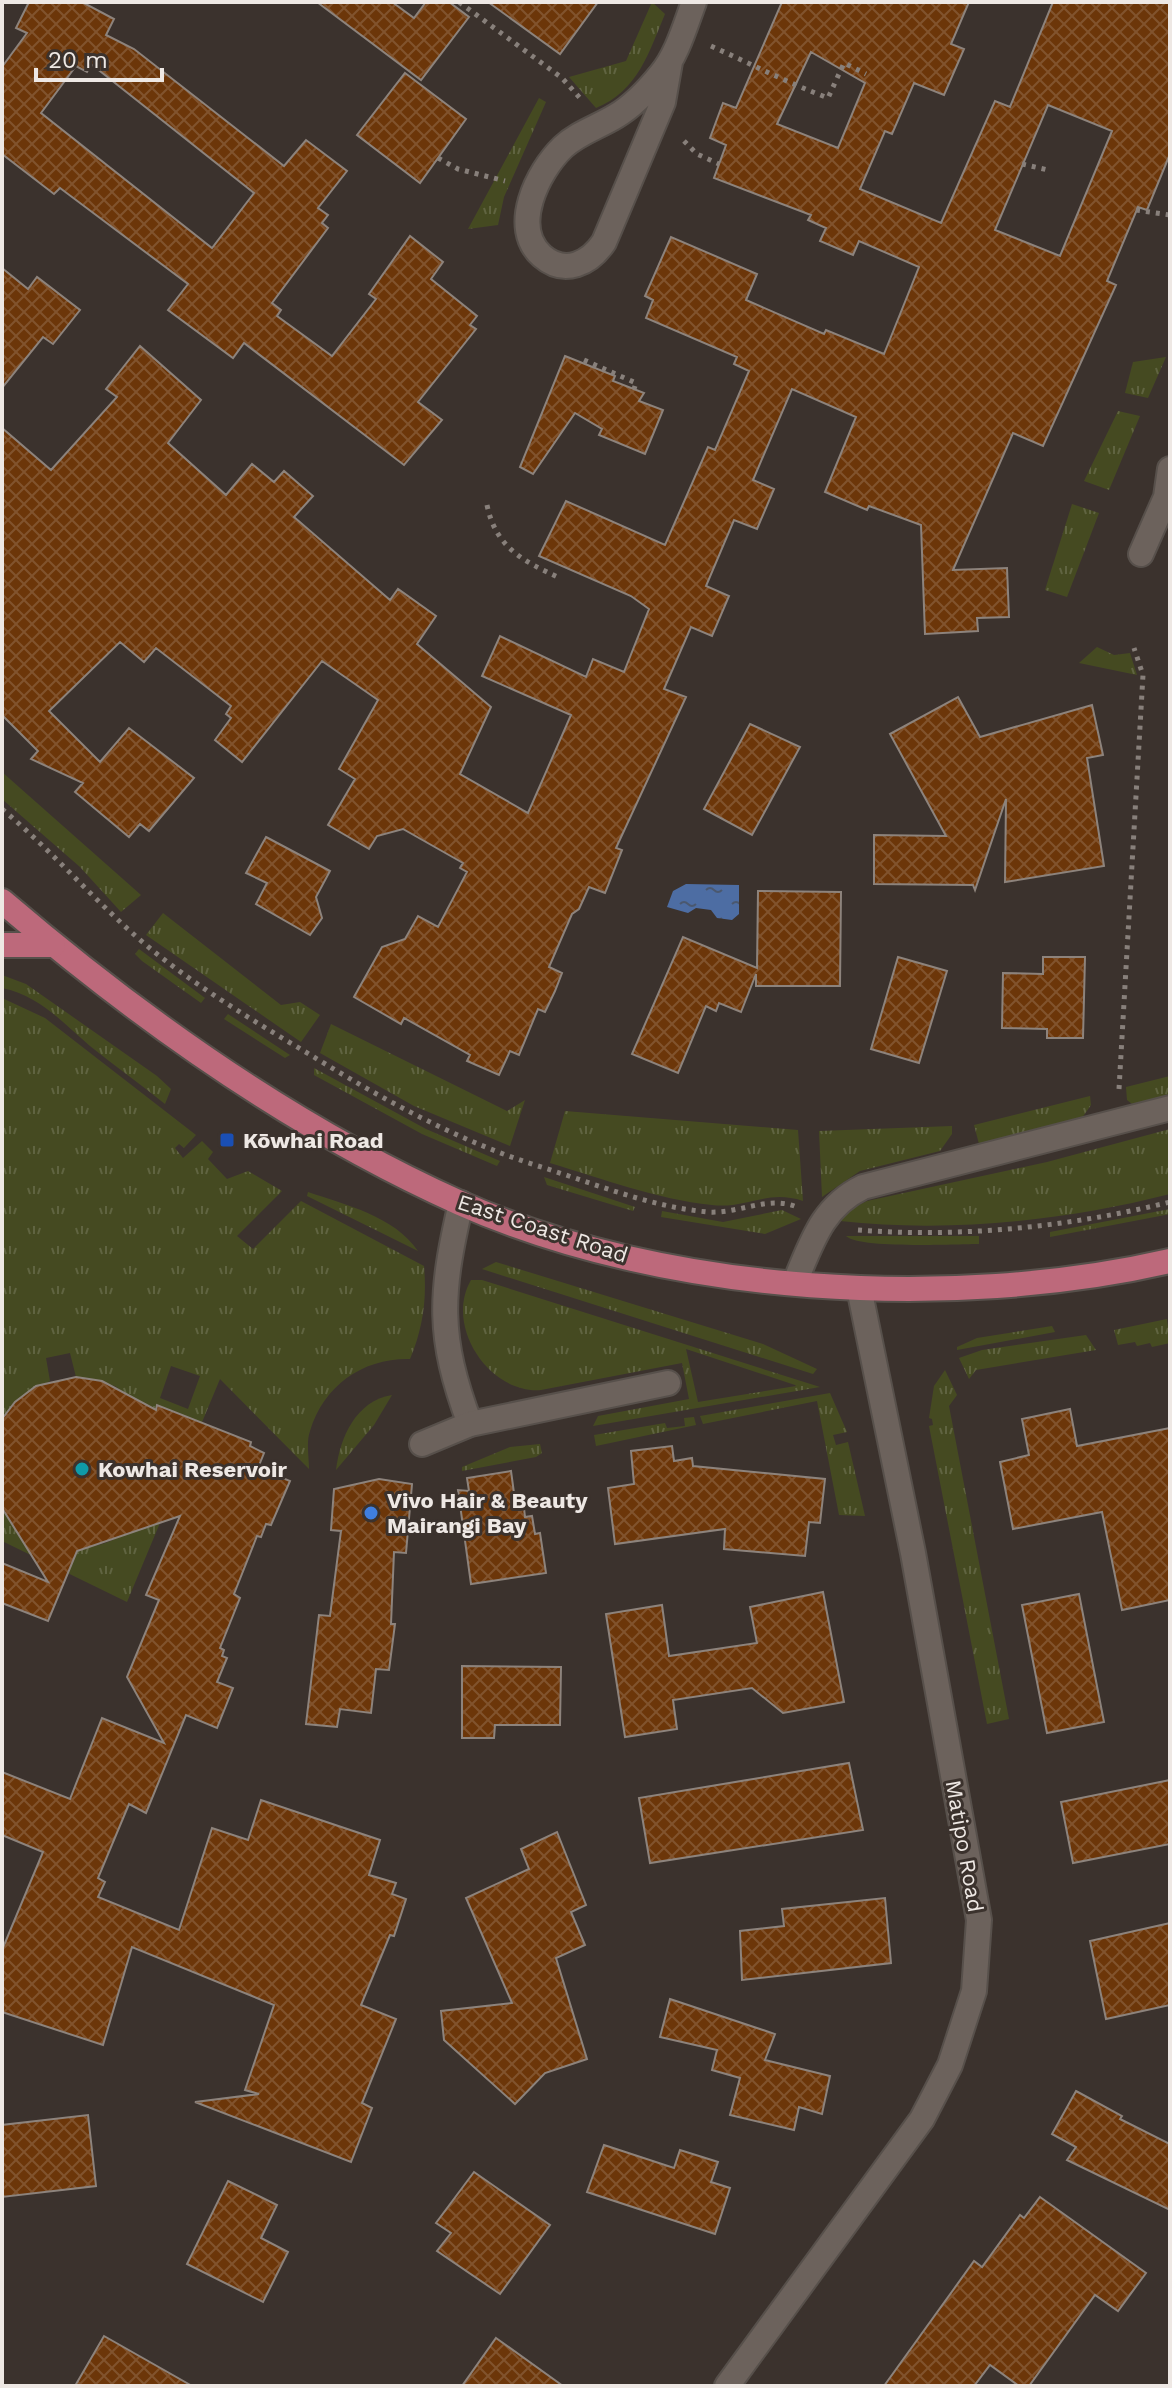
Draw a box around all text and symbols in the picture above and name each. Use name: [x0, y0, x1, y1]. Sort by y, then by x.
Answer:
scale bar: [36, 32, 162, 82]
text: 20 m: [48, 46, 108, 74]
place label: Kōwhai Road: [243, 1128, 384, 1153]
marker: Kōwhai Road: [218, 1131, 236, 1149]
street label: East Coast Road: [455, 1189, 631, 1268]
place label: Kowhai Reservoir: [98, 1457, 287, 1482]
marker: Kowhai Reservoir: [73, 1460, 91, 1478]
place label: Vivo Hair & Beauty Mairangi Bay: [387, 1488, 588, 1538]
marker: Vivo Hair & Beauty Mairangi Bay: [362, 1504, 380, 1522]
street label: Matipo Road: [941, 1778, 988, 1914]

